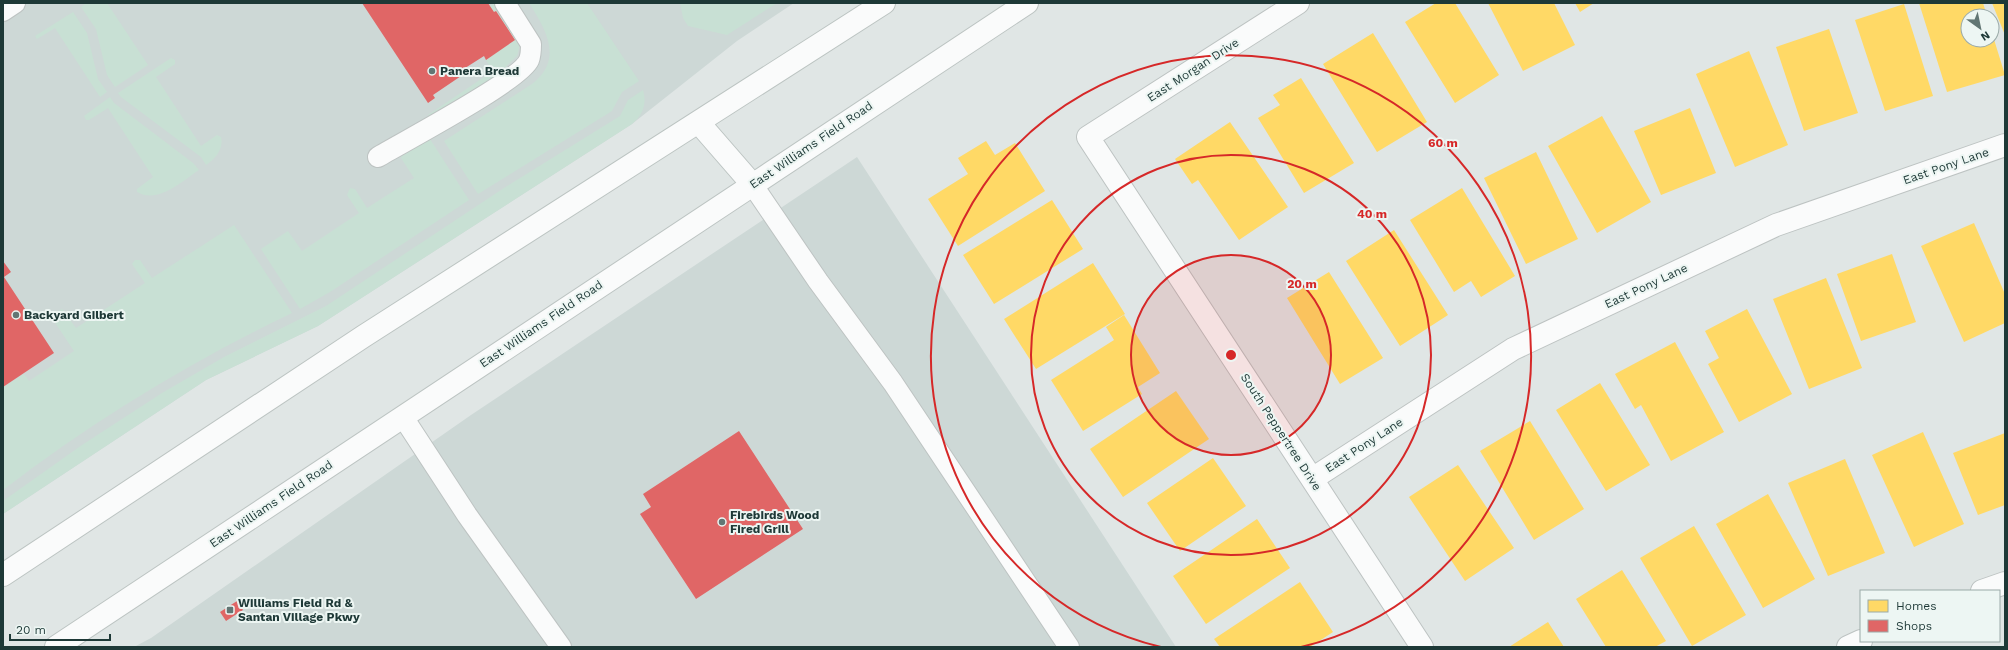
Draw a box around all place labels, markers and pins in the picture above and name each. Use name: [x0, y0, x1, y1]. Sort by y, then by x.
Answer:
place label: Panera Bread: [440, 64, 519, 78]
marker: Panera Bread: [427, 66, 437, 76]
place label: Backyard Gilbert: [24, 308, 125, 322]
marker: Backyard Gilbert: [11, 310, 21, 320]
centre of rings: [1224, 348, 1238, 362]
place label: Firebirds Wood Fired Grill: [730, 508, 819, 536]
marker: Firebirds Wood Fired Grill: [717, 517, 727, 527]
place label: Williams Field Rd & Santan Village Pkwy: [238, 596, 360, 624]
marker: Williams Field Rd & Santan Village Pkwy: [225, 605, 235, 615]

